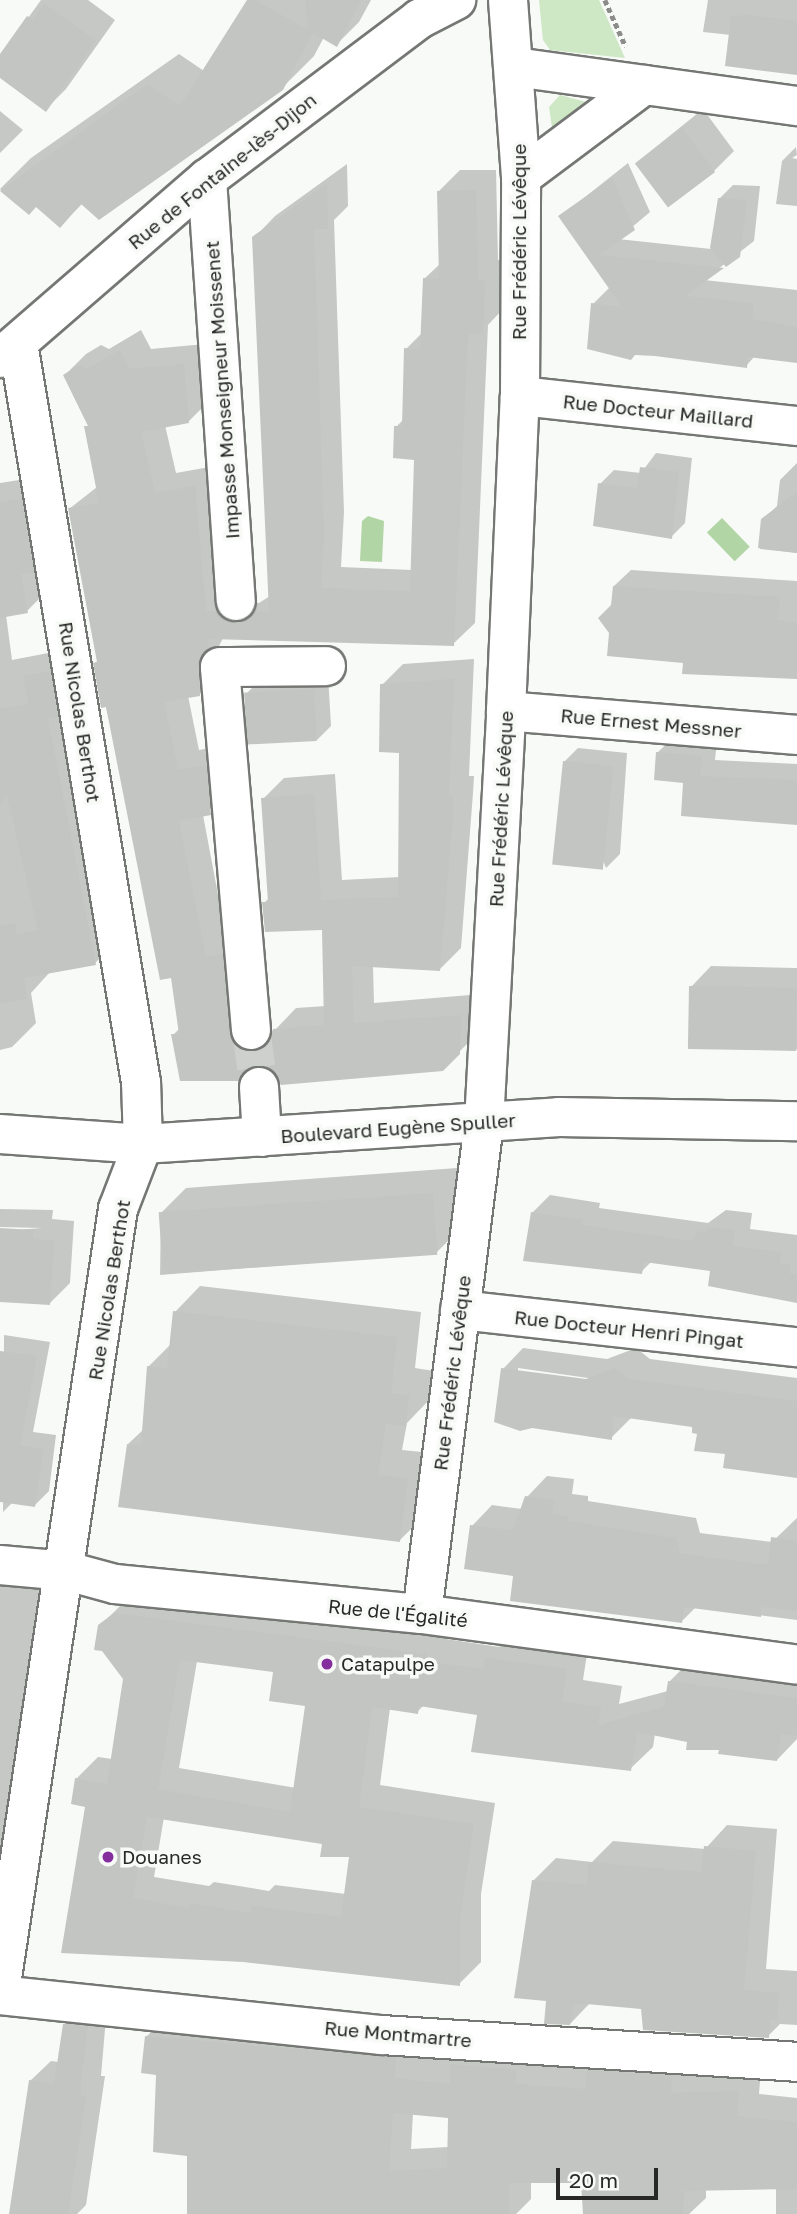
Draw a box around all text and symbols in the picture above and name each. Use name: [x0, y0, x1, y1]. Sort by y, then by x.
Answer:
street label: Rue de Fontaine-lès-Dijon: [123, 88, 321, 254]
street label: Rue Frédéric Lévêque: [508, 144, 530, 340]
street label: Impasse Monseigneur Moissenet: [200, 240, 244, 540]
street label: Rue Docteur Maillard: [562, 390, 754, 432]
street label: Rue Nicolas Berthot: [54, 620, 106, 804]
street label: Rue Ernest Messner: [560, 704, 742, 742]
street label: Rue Frédéric Lévêque: [484, 710, 518, 908]
street label: Boulevard Eugène Spuller: [280, 1108, 516, 1148]
street label: Rue Nicolas Berthot: [83, 1198, 135, 1382]
street label: Rue Frédéric Lévêque: [429, 1274, 475, 1472]
street label: Rue Docteur Henri Pingat: [513, 1306, 745, 1352]
street label: Rue de l'Égalité: [327, 1594, 469, 1632]
place label: Catapulpe: [341, 1653, 435, 1675]
marker: Catapulpe: [319, 1656, 335, 1672]
place label: Douanes: [122, 1846, 202, 1868]
marker: Douanes: [100, 1849, 116, 1865]
street label: Rue Montmartre: [323, 2016, 473, 2052]
scale bar: [559, 2154, 660, 2198]
text: 20 m: [569, 2167, 618, 2193]

